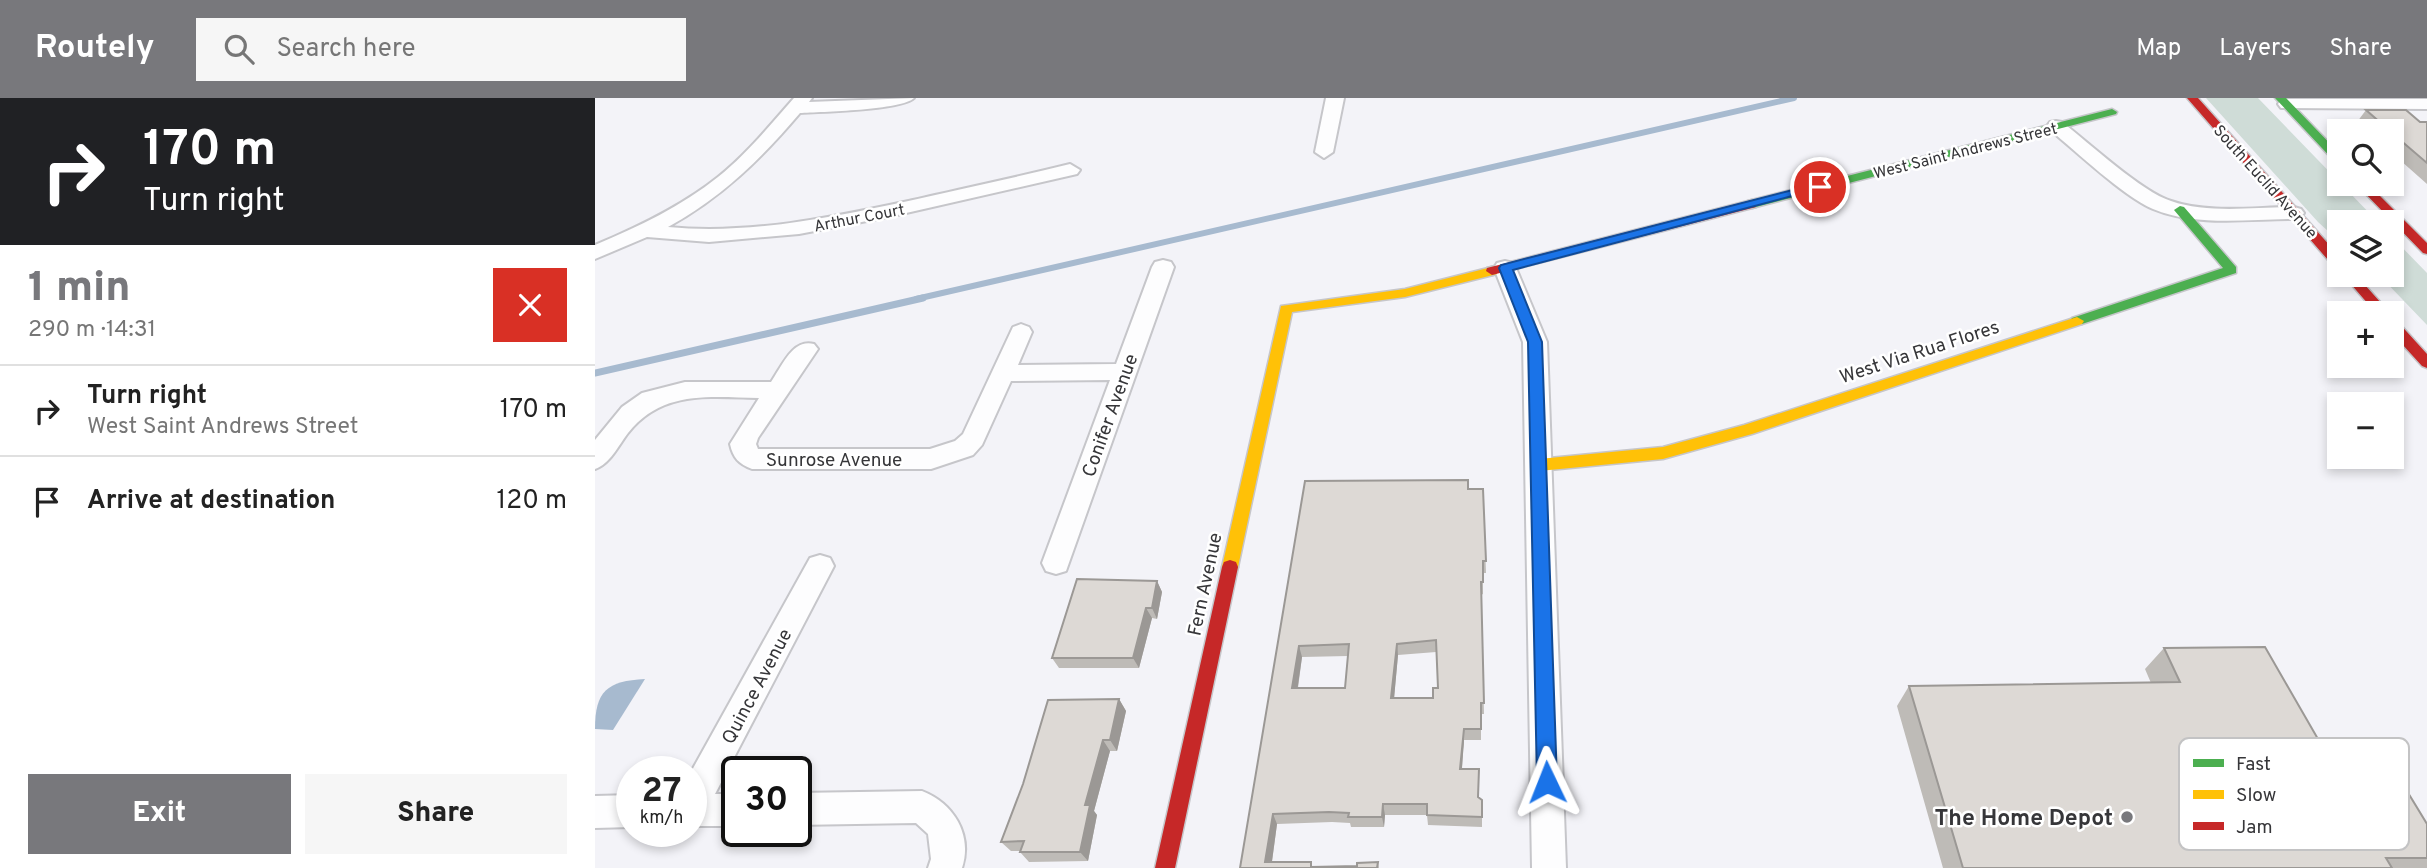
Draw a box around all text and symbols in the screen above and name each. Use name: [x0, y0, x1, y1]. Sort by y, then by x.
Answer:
search box: [196, 18, 686, 81]
text: Routely: [35, 28, 154, 70]
icon: search: [220, 30, 258, 68]
text: Search here: [276, 33, 415, 66]
text: Map: [2136, 34, 2181, 64]
text: Layers: [2219, 34, 2291, 64]
text: Share: [2329, 34, 2392, 64]
street label: West Saint Andrews Street: [1871, 119, 2059, 184]
map controls: [2327, 119, 2404, 469]
button: search: [2327, 119, 2404, 196]
text: 170 m: [143, 121, 276, 183]
street label: South Euclid Avenue: [2208, 121, 2321, 243]
icon: right: [28, 126, 119, 217]
pin: [1790, 157, 1850, 217]
icon: arrive: [1801, 168, 1839, 206]
text: Turn right: [143, 182, 285, 222]
street label: Arthur Court: [812, 200, 907, 238]
button: layers: [2327, 210, 2404, 287]
text: 1 min: [28, 263, 131, 316]
button: close: [493, 268, 567, 342]
button: +: [2327, 301, 2404, 378]
text: 290 m · 14:31: [28, 316, 156, 345]
street label: West Via Rua Flores: [1837, 316, 2003, 390]
street label: Conifer Avenue: [1077, 351, 1144, 481]
text: Turn right: [87, 380, 207, 413]
icon: right: [28, 392, 66, 430]
button: −: [2327, 392, 2404, 469]
text: 170 m: [500, 394, 567, 427]
text: West Saint Andrews Street: [87, 413, 358, 442]
street label: Sunrose Avenue: [766, 449, 902, 473]
icon: arrive: [28, 483, 66, 521]
text: Arrive at destination: [87, 485, 335, 518]
text: 120 m: [497, 485, 567, 518]
street label: Fern Avenue: [1183, 531, 1229, 638]
street label: Quince Avenue: [717, 625, 798, 749]
legend: [2179, 738, 2409, 850]
position arrow: [1510, 745, 1584, 819]
text: Fast: [2236, 753, 2271, 777]
speed limit sign: 30: [721, 756, 812, 847]
text: 27: [642, 770, 681, 814]
button: Exit: [28, 774, 291, 854]
button: Share: [305, 774, 567, 854]
text: Slow: [2236, 784, 2276, 808]
place label: The Home Depot: [1935, 805, 2113, 834]
text: km/h: [640, 807, 683, 830]
marker: The Home Depot: [2119, 809, 2135, 825]
text: Jam: [2236, 816, 2273, 840]

